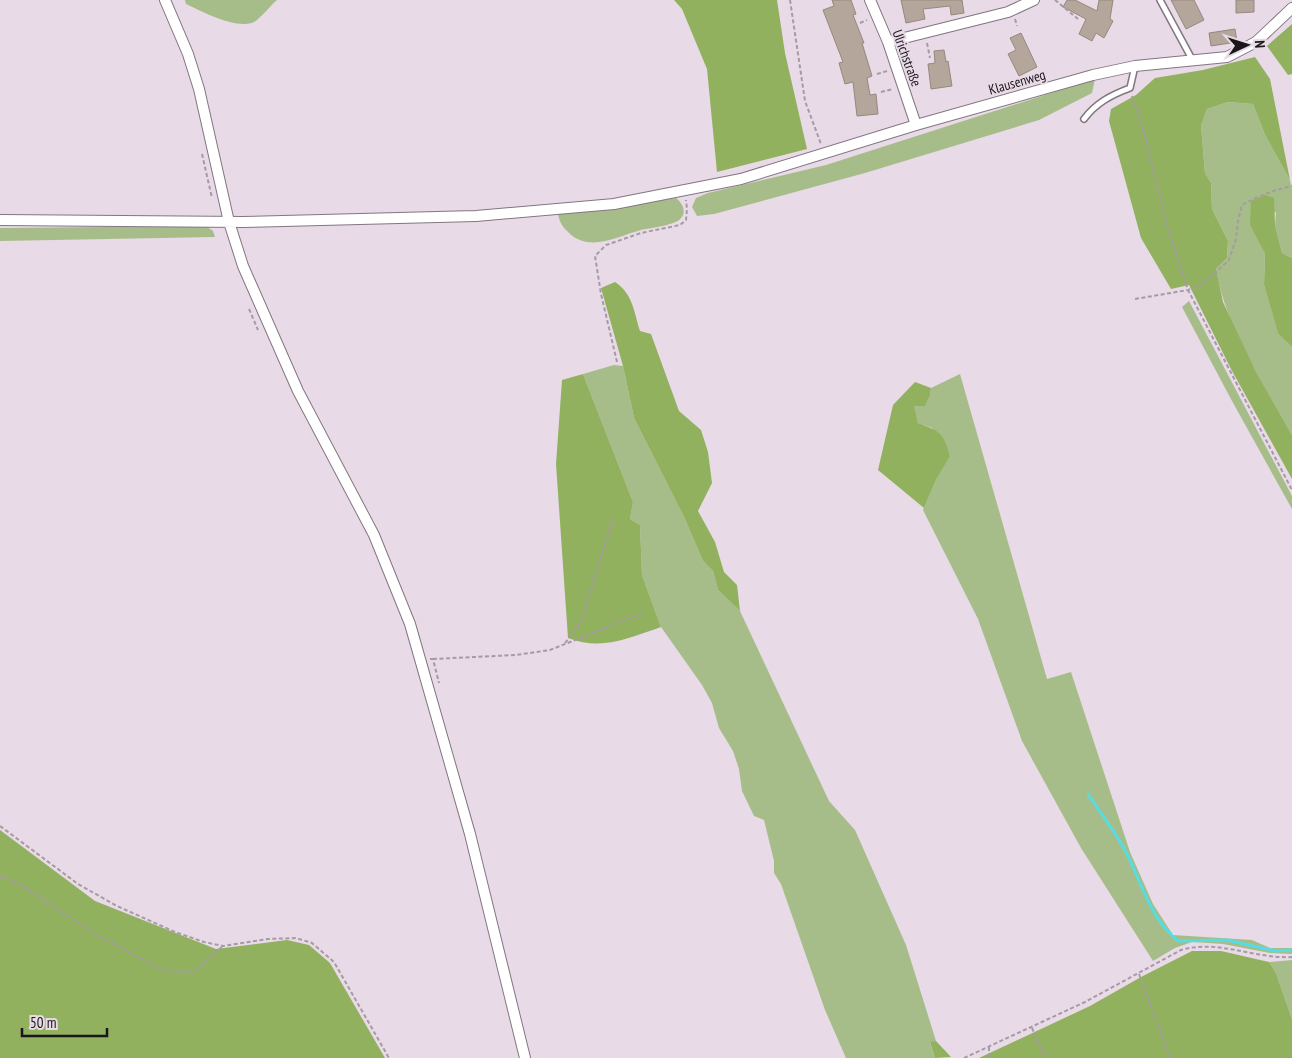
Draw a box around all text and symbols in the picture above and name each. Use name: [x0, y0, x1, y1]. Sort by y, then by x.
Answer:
north arrow: [1222, 20, 1272, 70]
street label: Ulrichstraße: [888, 27, 926, 89]
text: N: [1251, 40, 1269, 48]
street label: Klausenweg: [986, 65, 1048, 99]
scale bar: [22, 1006, 108, 1038]
text: 50 m: [30, 1013, 56, 1032]

